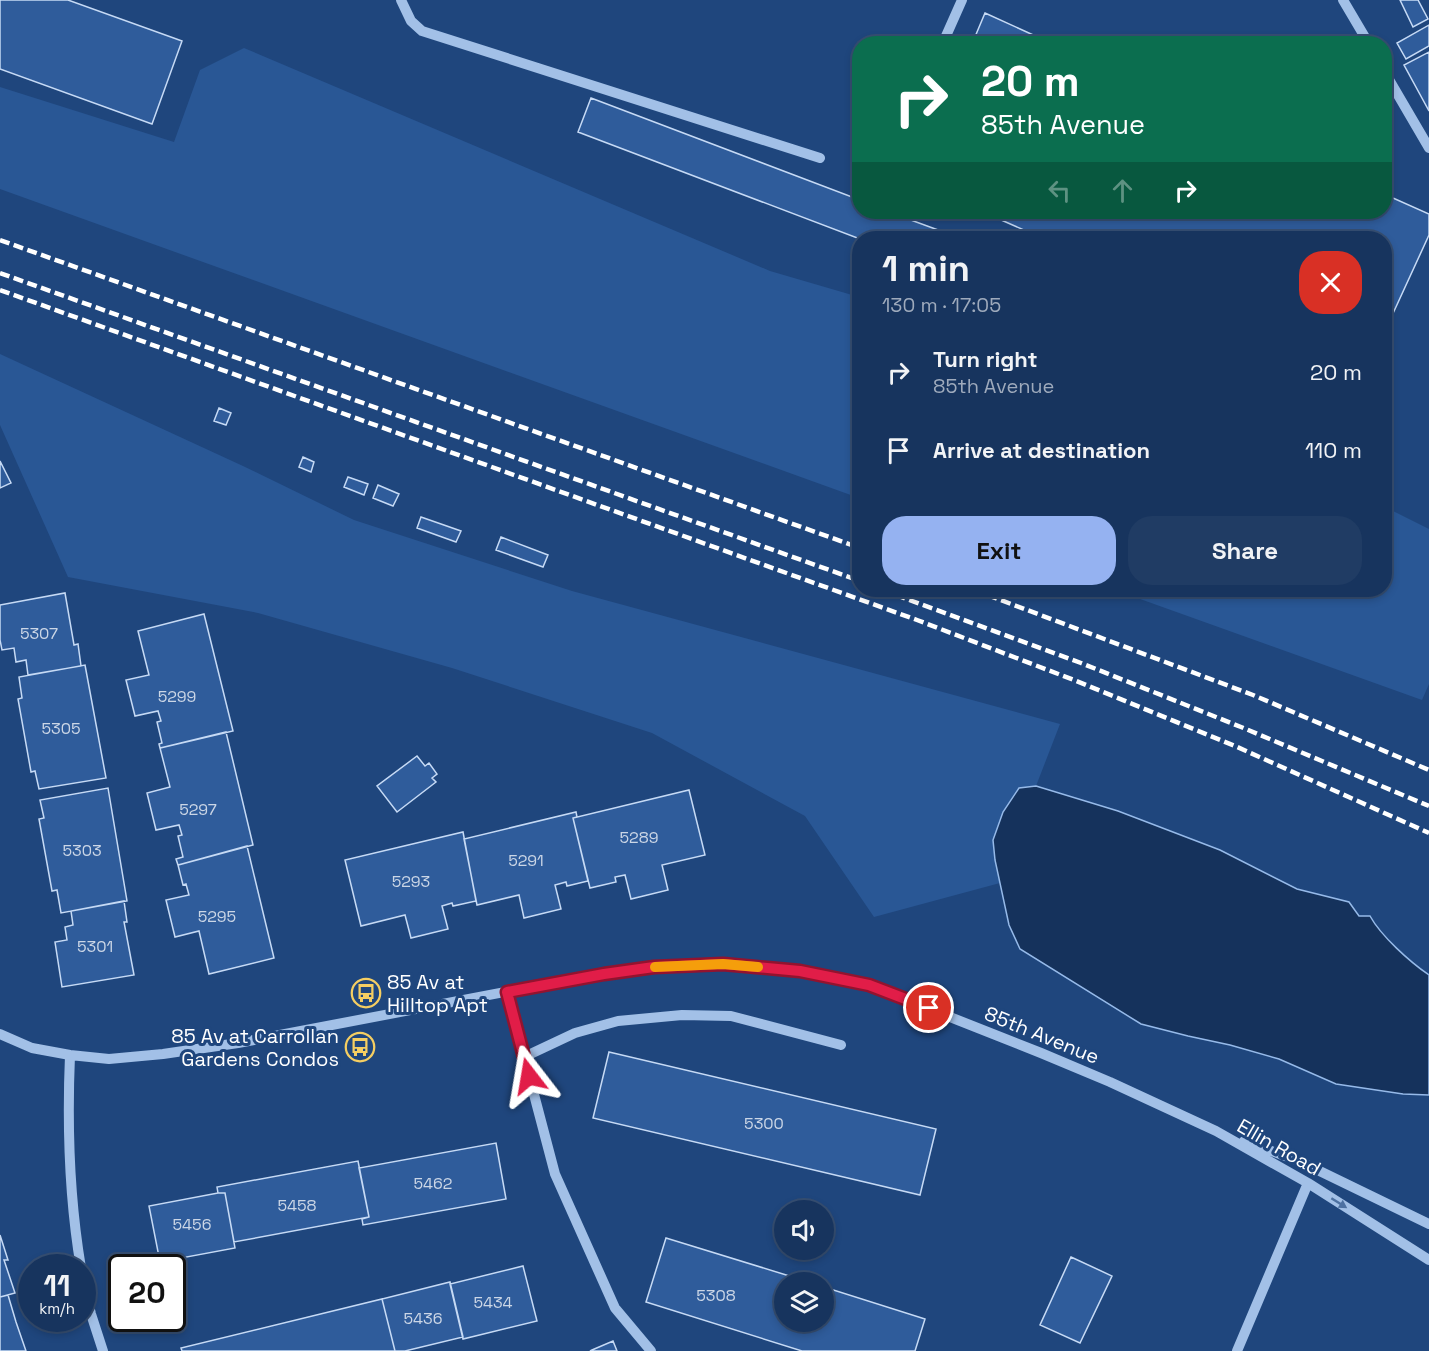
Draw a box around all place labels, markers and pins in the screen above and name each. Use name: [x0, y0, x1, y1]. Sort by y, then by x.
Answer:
place label: 85 Av at Hilltop Apt: [387, 969, 488, 1018]
bus stop icon: 85 Av at Hilltop Apt: [350, 977, 382, 1009]
pin: [903, 982, 954, 1033]
place label: 85 Av at Carrollan Gardens Condos: [171, 1023, 339, 1072]
bus stop icon: 85 Av at Carrollan Gardens Condos: [344, 1031, 376, 1063]

